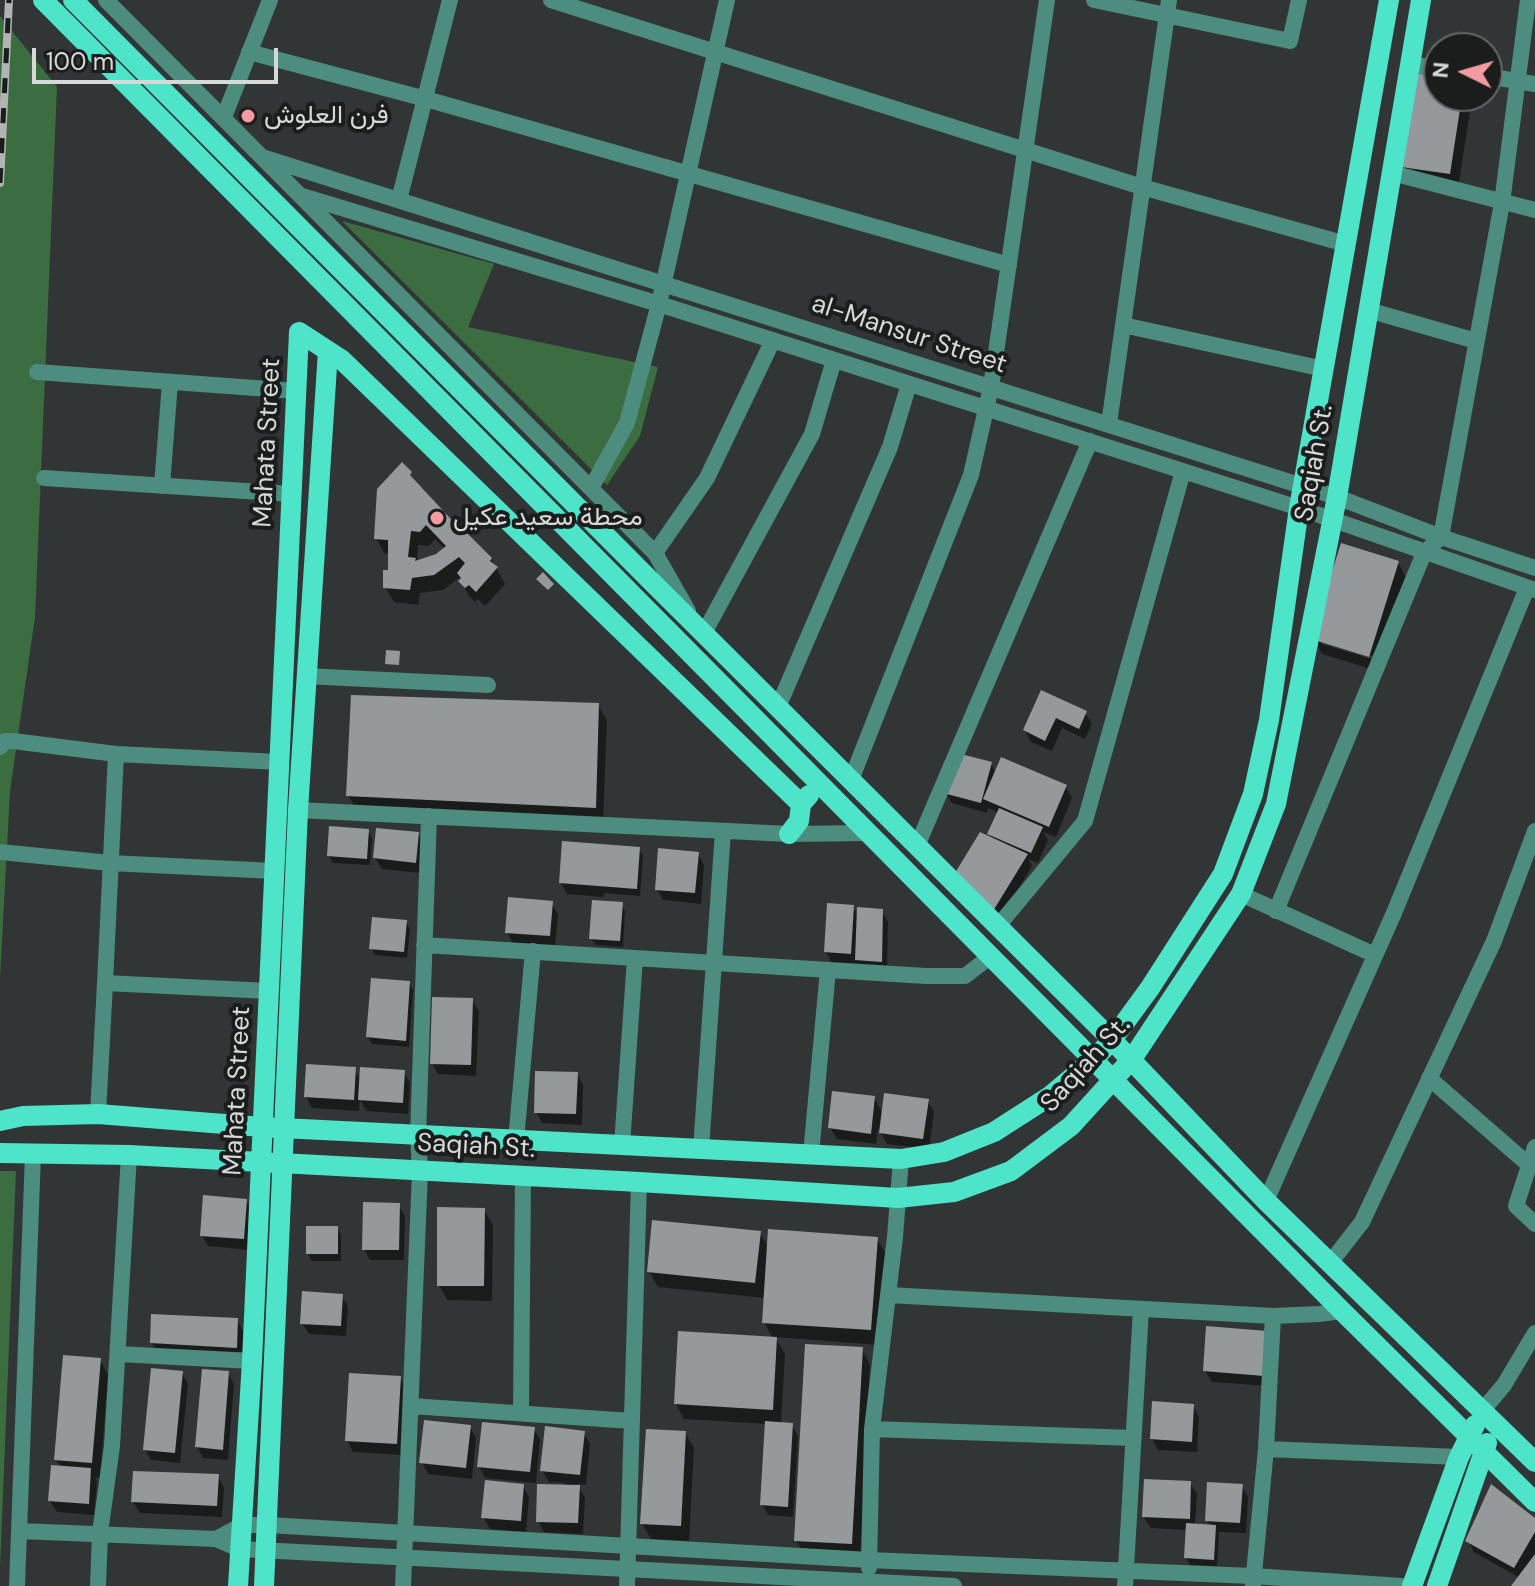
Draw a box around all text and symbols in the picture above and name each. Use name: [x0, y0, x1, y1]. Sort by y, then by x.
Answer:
scale bar: [36, 32, 282, 82]
north arrow: [1423, 32, 1503, 112]
text: 100 m: [46, 46, 114, 77]
text: N: [1425, 61, 1456, 79]
place label: فرن العلوش: [264, 100, 389, 132]
marker: فرن العلوش: [239, 107, 257, 125]
street label: al-Mansur Street: [808, 289, 1010, 381]
street label: Mahata Street: [248, 357, 288, 529]
street label: Saqiah St.: [1289, 402, 1341, 524]
place label: محطة سعيد عكيل: [453, 502, 643, 534]
marker: محطة سعيد عكيل: [428, 509, 446, 527]
street label: Mahata Street: [218, 1005, 258, 1177]
street label: Saqiah St.: [1035, 1011, 1137, 1119]
street label: Saqiah St.: [416, 1128, 536, 1166]

